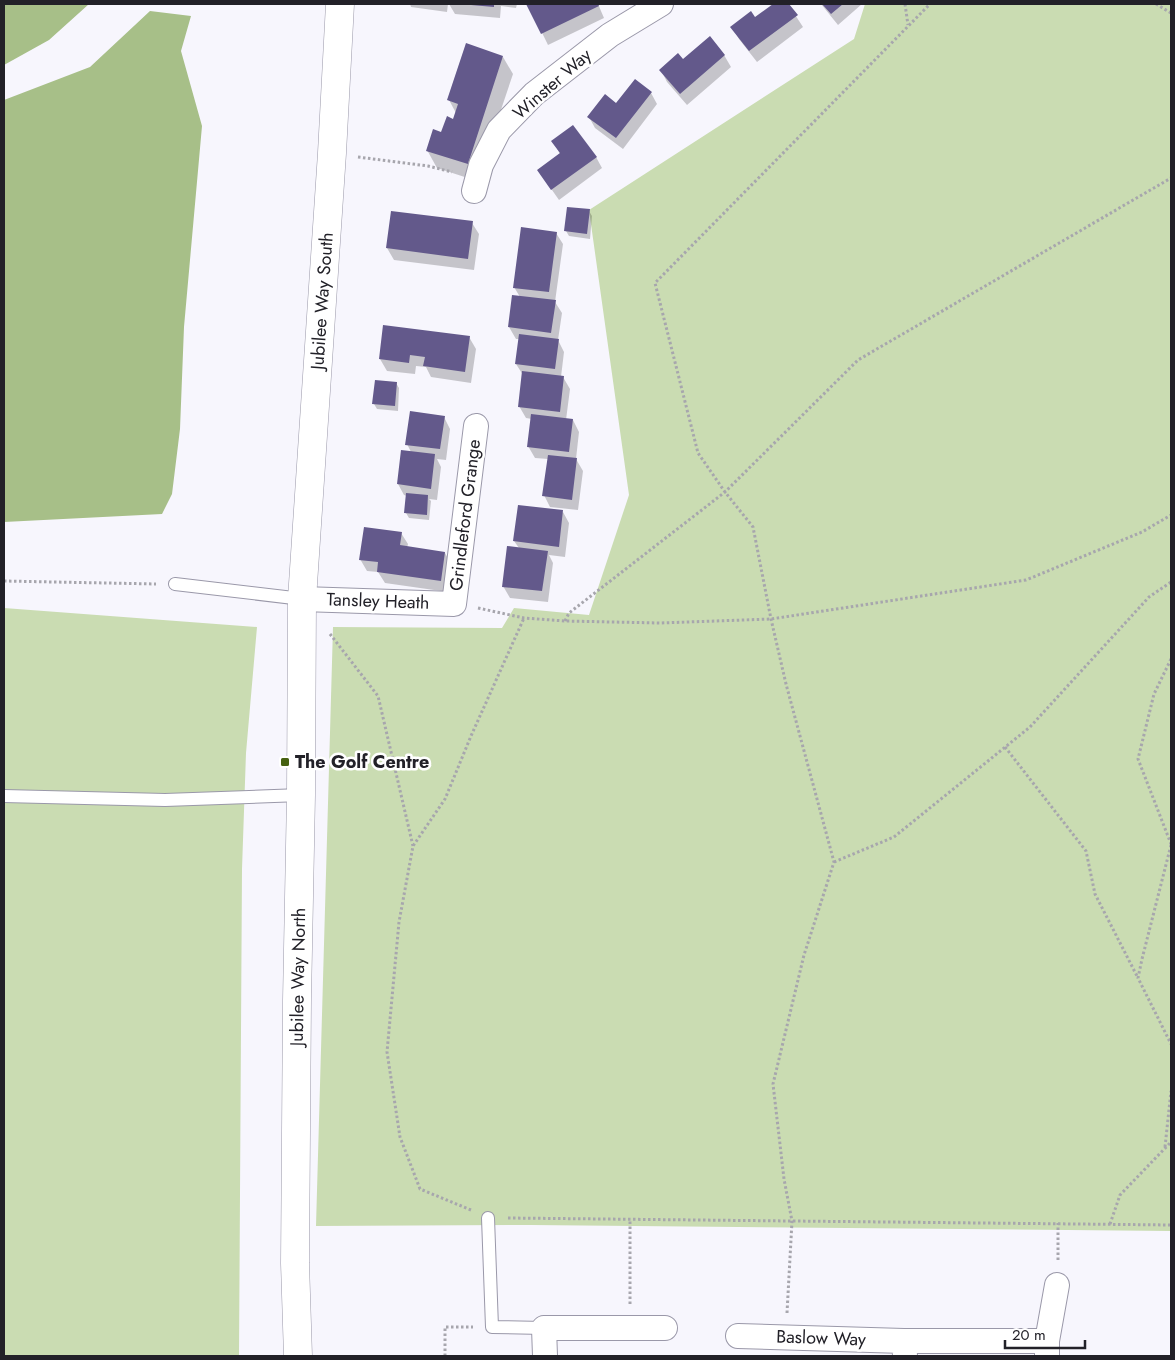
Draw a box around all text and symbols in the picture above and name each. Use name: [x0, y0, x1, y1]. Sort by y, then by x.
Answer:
street label: Winster Way: [507, 42, 597, 126]
street label: Jubilee Way South: [304, 231, 340, 373]
street label: Grindleford Grange: [443, 438, 487, 592]
street label: Tansley Heath: [326, 586, 430, 616]
place label: The Golf Centre: [295, 749, 429, 775]
marker: The Golf Centre: [279, 756, 291, 768]
street label: Jubilee Way North: [284, 908, 312, 1048]
scale bar: [1005, 1318, 1085, 1350]
street label: Baslow Way: [776, 1323, 866, 1353]
text: 20 m: [1012, 1324, 1046, 1346]

